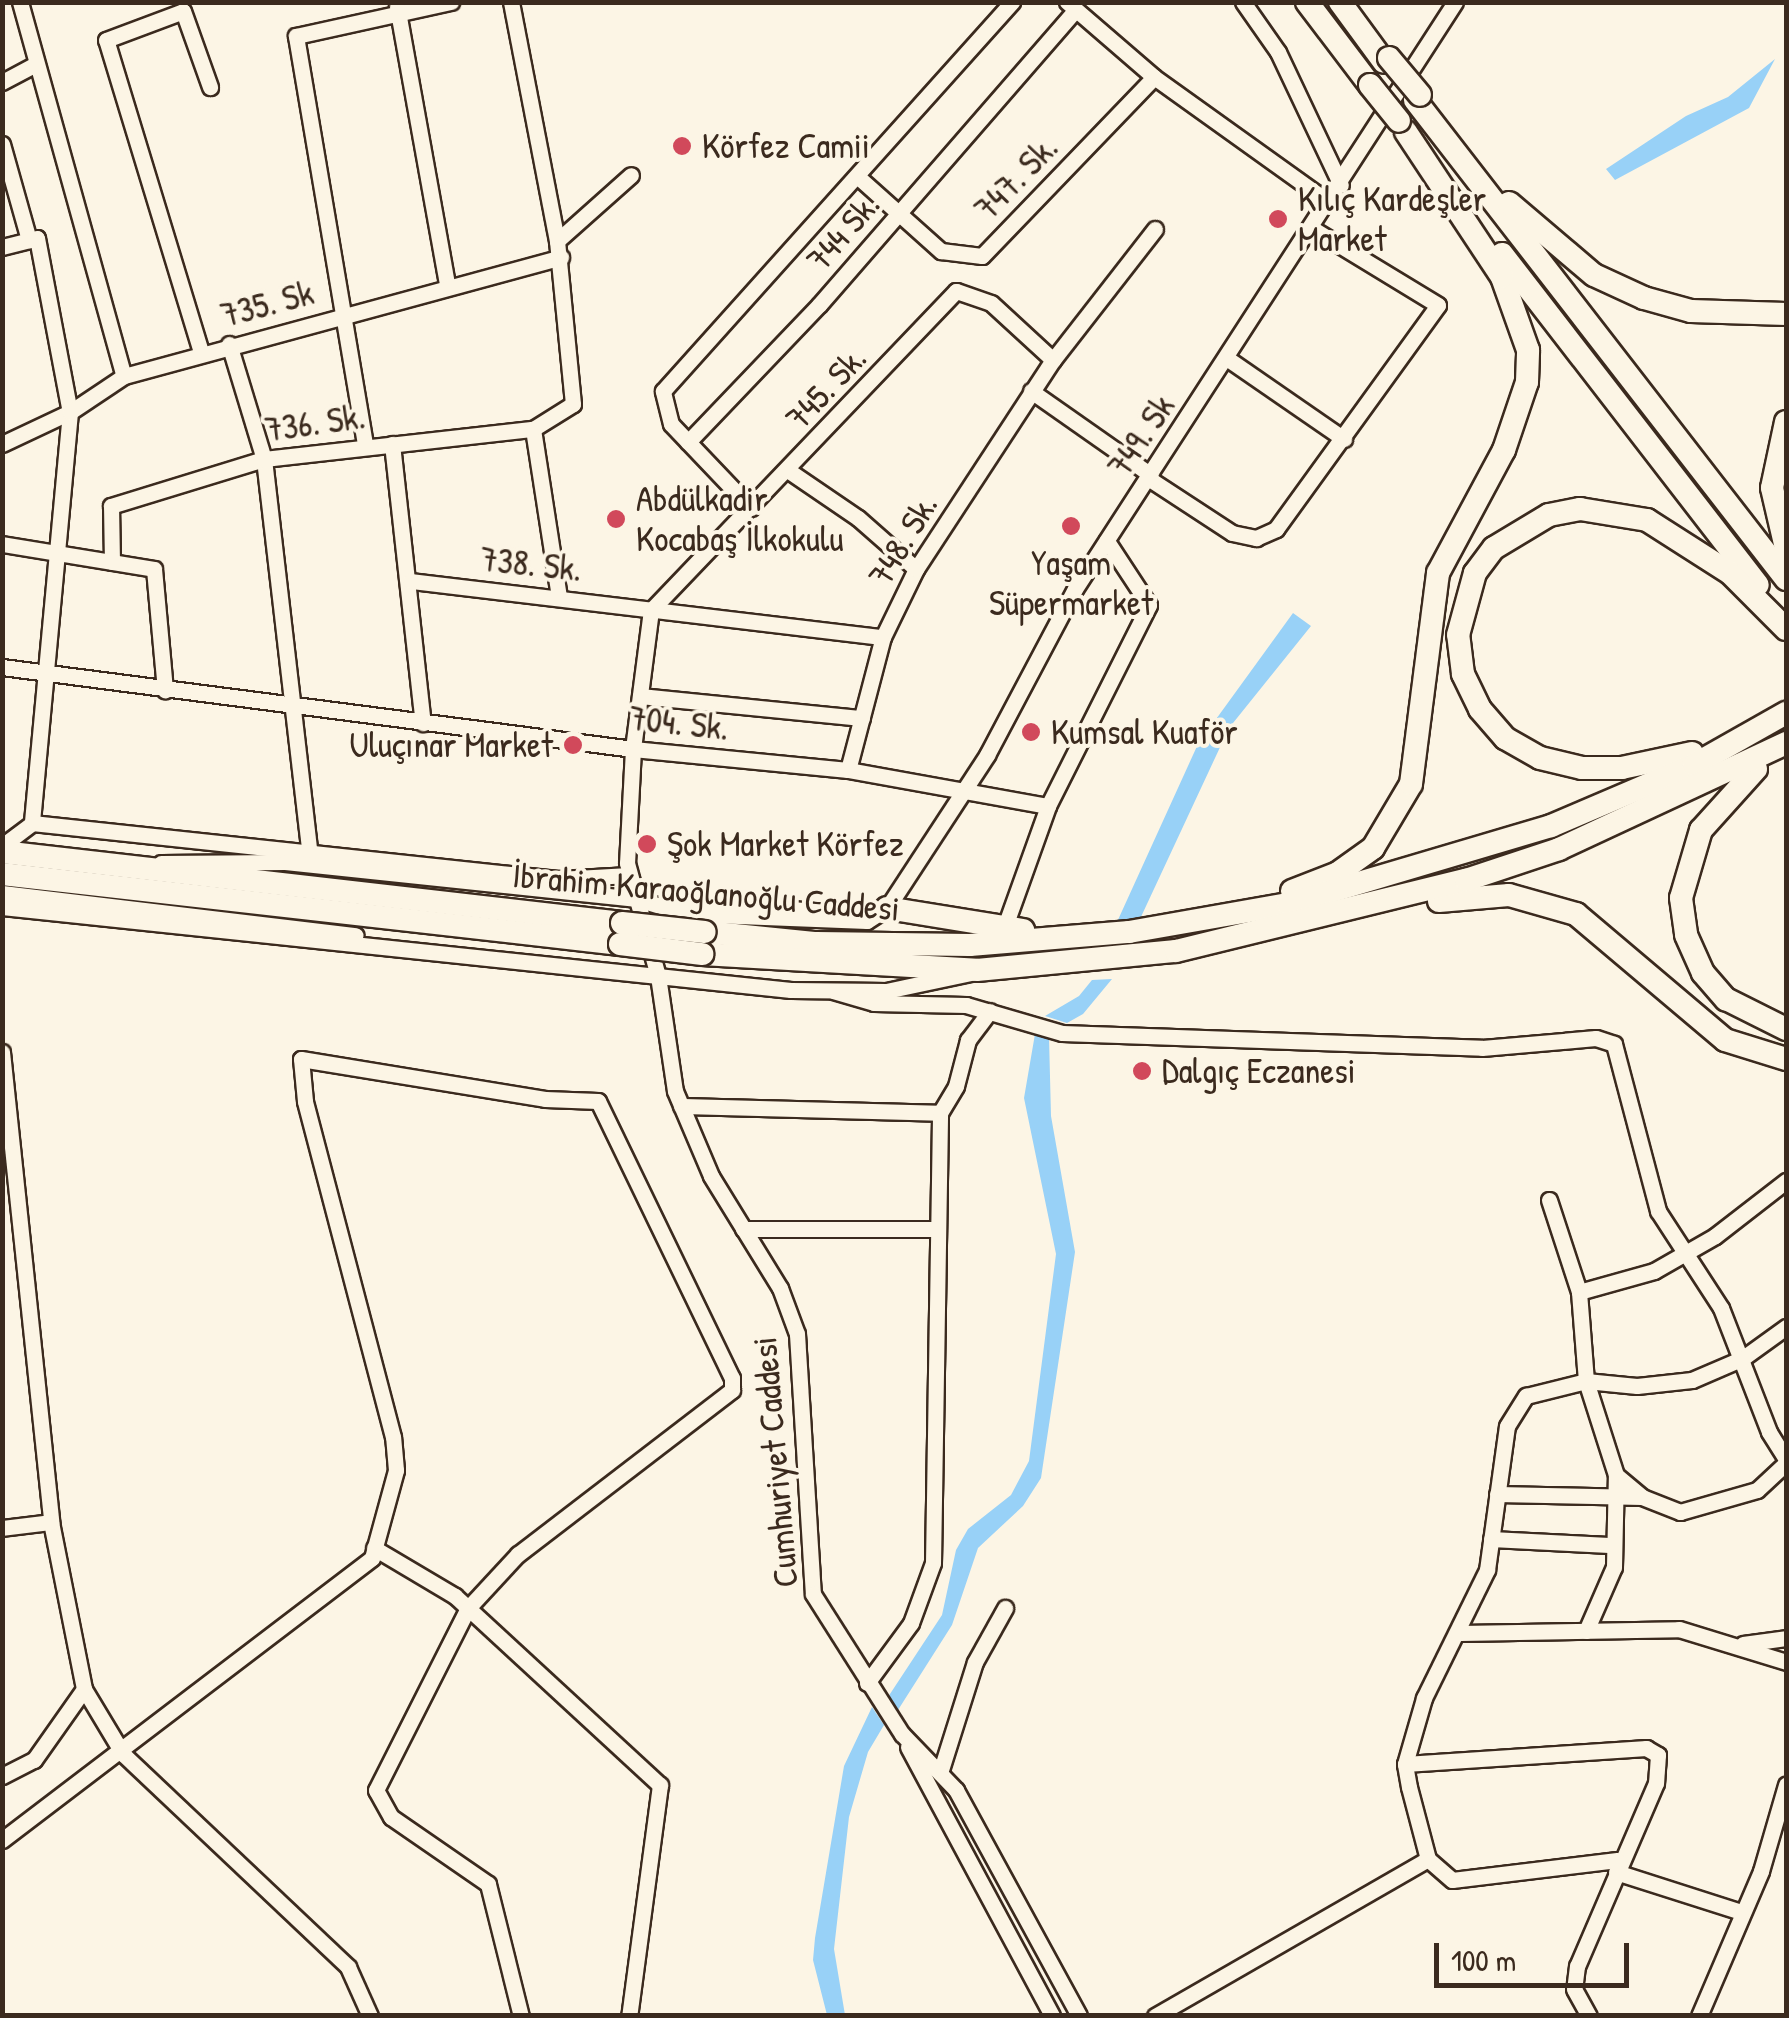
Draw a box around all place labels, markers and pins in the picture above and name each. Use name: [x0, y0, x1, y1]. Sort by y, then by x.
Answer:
place label: Körfez Camii: [702, 125, 870, 167]
marker: Körfez Camii: [671, 135, 693, 157]
place label: Kılıç Kardeşler Market: [1298, 178, 1486, 260]
marker: Kılıç Kardeşler Market: [1267, 208, 1289, 230]
place label: Abdülkadir Kocabaş İlkokulu: [636, 478, 843, 560]
marker: Abdülkadir Kocabaş İlkokulu: [605, 508, 627, 530]
marker: Yaşam Süpermarket: [1060, 515, 1082, 537]
place label: Yaşam Süpermarket: [989, 542, 1153, 624]
place label: Kumsal Kuaför: [1051, 711, 1238, 753]
marker: Kumsal Kuaför: [1020, 721, 1042, 743]
place label: Uluçınar Market: [349, 724, 553, 766]
marker: Uluçınar Market: [562, 734, 584, 756]
place label: Şok Market Körfez: [667, 823, 904, 865]
marker: Şok Market Körfez: [636, 833, 658, 855]
place label: Dalgıç Eczanesi: [1162, 1050, 1356, 1092]
marker: Dalgıç Eczanesi: [1131, 1060, 1153, 1082]

